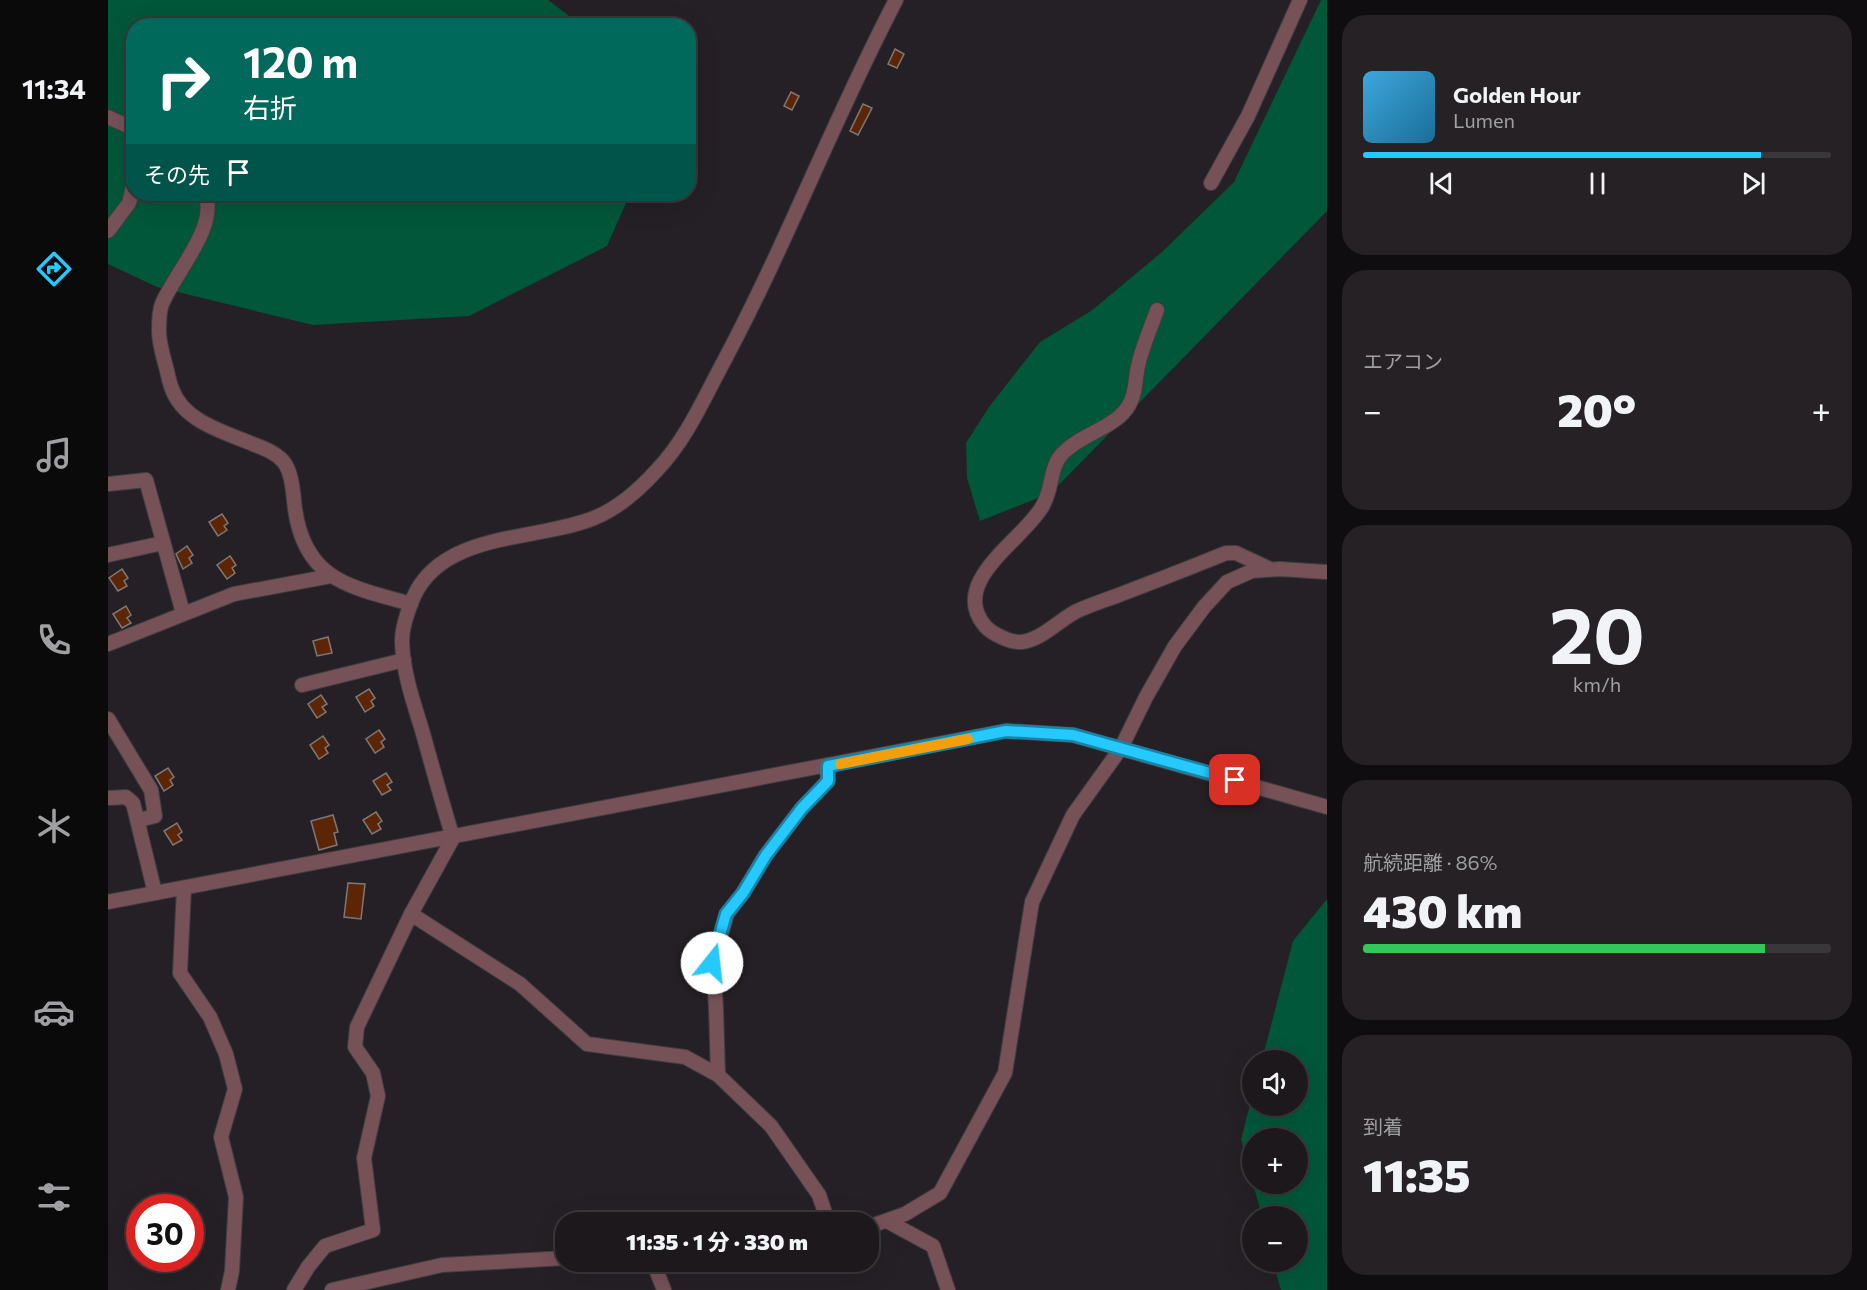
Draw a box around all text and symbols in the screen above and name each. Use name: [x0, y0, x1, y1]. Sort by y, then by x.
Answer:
text: 120 m: [243, 35, 358, 87]
icon: right: [144, 42, 222, 120]
text: 11:34: [22, 72, 86, 105]
text: Golden Hour: [1453, 81, 1581, 108]
text: 右折: [243, 91, 297, 124]
text: Lumen: [1453, 108, 1515, 132]
icon: arrive: [222, 156, 255, 189]
text: その先: [144, 161, 210, 188]
icon: previous: [1425, 167, 1458, 200]
icon: pause: [1581, 167, 1614, 200]
icon: next: [1737, 167, 1770, 200]
icon: directions: [33, 248, 75, 290]
text: エアコン: [1363, 349, 1443, 373]
text: 20°: [1557, 381, 1636, 436]
text: −: [1363, 389, 1382, 430]
text: +: [1812, 389, 1831, 430]
icon: music: [33, 434, 75, 476]
text: 20: [1549, 585, 1645, 680]
icon: phone: [33, 619, 75, 661]
text: km/h: [1573, 672, 1621, 696]
pin: [1209, 754, 1260, 805]
icon: arrive: [1218, 763, 1251, 796]
icon: climate: [33, 805, 75, 847]
text: 航続距離 · 86%: [1363, 850, 1497, 874]
text: 430 km: [1363, 882, 1522, 937]
position arrow: [680, 931, 744, 995]
icon: car: [33, 991, 75, 1033]
map controls: [1242, 1050, 1308, 1272]
button: sound: [1242, 1050, 1308, 1116]
text: 到着: [1363, 1114, 1403, 1138]
button: +: [1242, 1128, 1308, 1194]
text: 11:35: [1363, 1146, 1471, 1201]
icon: filters: [33, 1176, 75, 1218]
speed limit sign: 30: [126, 1194, 204, 1272]
button: −: [1242, 1206, 1308, 1272]
text: 11:35 · 1 分 · 330 m: [626, 1228, 808, 1255]

